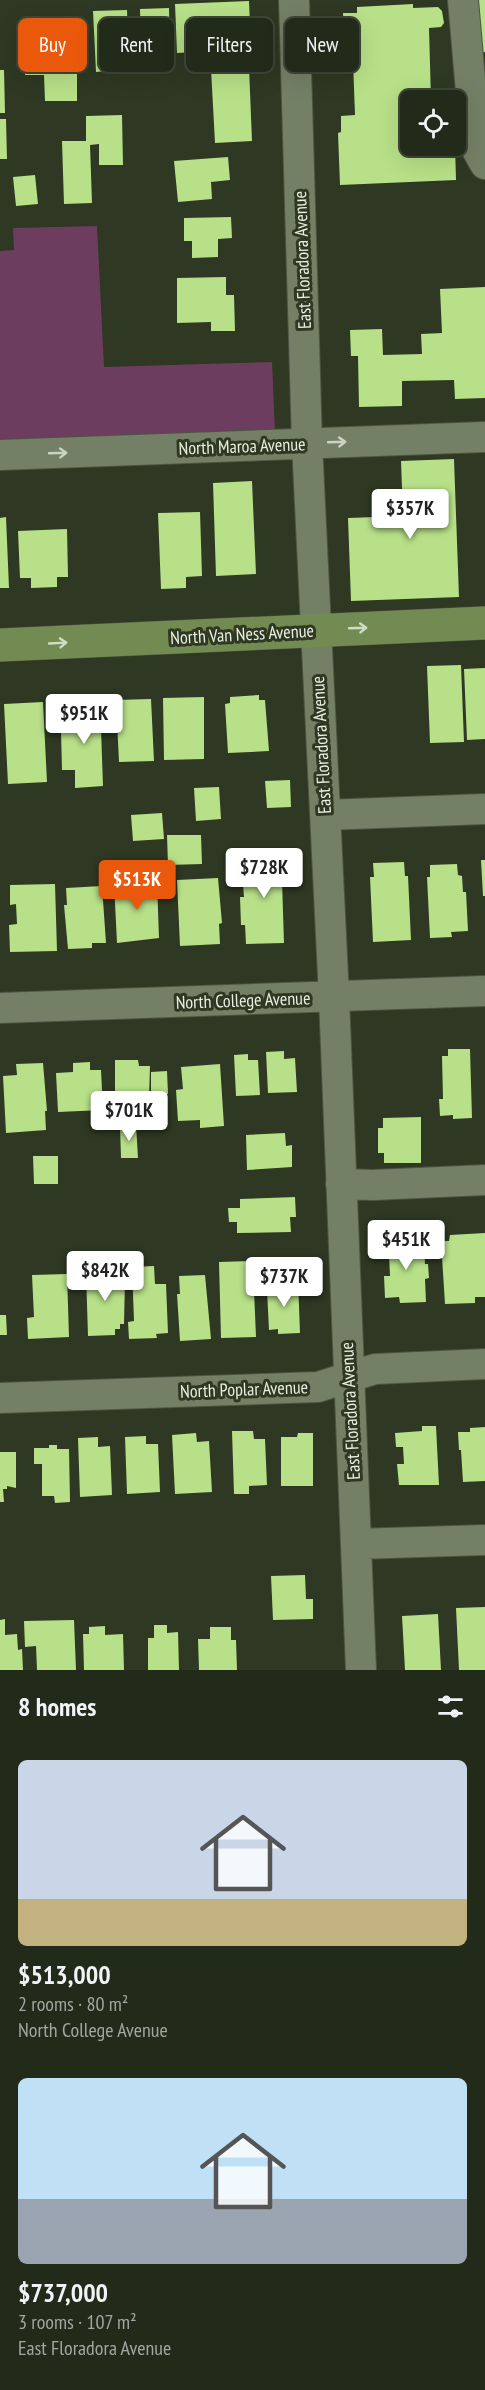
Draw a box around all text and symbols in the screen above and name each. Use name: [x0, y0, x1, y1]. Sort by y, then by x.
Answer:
chip: Buy: [18, 18, 87, 72]
chip: Rent: [99, 18, 174, 72]
chip: Filters: [186, 18, 273, 72]
chip: New: [285, 18, 359, 72]
map controls: [400, 90, 466, 156]
button: locate: [400, 90, 466, 156]
street label: East Floradora Avenue: [288, 191, 316, 329]
street label: North Maroa Avenue: [178, 432, 306, 460]
one-way arrow: [327, 436, 347, 448]
one-way arrow: [48, 447, 68, 458]
pin: $357K: [368, 489, 452, 540]
text: $357K: [386, 495, 434, 521]
street label: North Van Ness Avenue: [170, 619, 314, 649]
one-way arrow: [348, 623, 368, 634]
one-way arrow: [48, 637, 68, 648]
street label: East Floradora Avenue: [306, 676, 336, 814]
pin: $951K: [42, 694, 126, 745]
text: $951K: [60, 700, 108, 726]
pin: $728K: [222, 848, 306, 899]
text: $728K: [240, 854, 288, 880]
pin: $513K: [95, 860, 179, 911]
text: $513K: [113, 866, 161, 892]
street label: North College Avenue: [175, 986, 311, 1014]
pin: $701K: [87, 1091, 171, 1142]
text: $701K: [105, 1097, 153, 1123]
pin: $451K: [364, 1220, 448, 1271]
text: $451K: [382, 1226, 430, 1252]
pin: $842K: [63, 1251, 147, 1302]
text: $842K: [81, 1257, 129, 1283]
pin: $737K: [242, 1257, 326, 1308]
text: $737K: [260, 1263, 308, 1289]
street label: East Floradora Avenue: [335, 1342, 365, 1480]
street label: North Poplar Avenue: [180, 1375, 308, 1403]
text: 8 homes: [18, 1690, 96, 1723]
icon: filters: [434, 1690, 467, 1723]
icon: home: [189, 1799, 297, 1907]
text: $513,000: [18, 1958, 111, 1991]
text: 2 rooms · 80 m²: [18, 1991, 128, 2017]
text: North College Avenue: [18, 2017, 168, 2043]
icon: home: [189, 2117, 297, 2225]
text: $737,000: [18, 2276, 108, 2309]
text: 3 rooms · 107 m²: [18, 2309, 137, 2335]
text: East Floradora Avenue: [18, 2335, 171, 2361]

